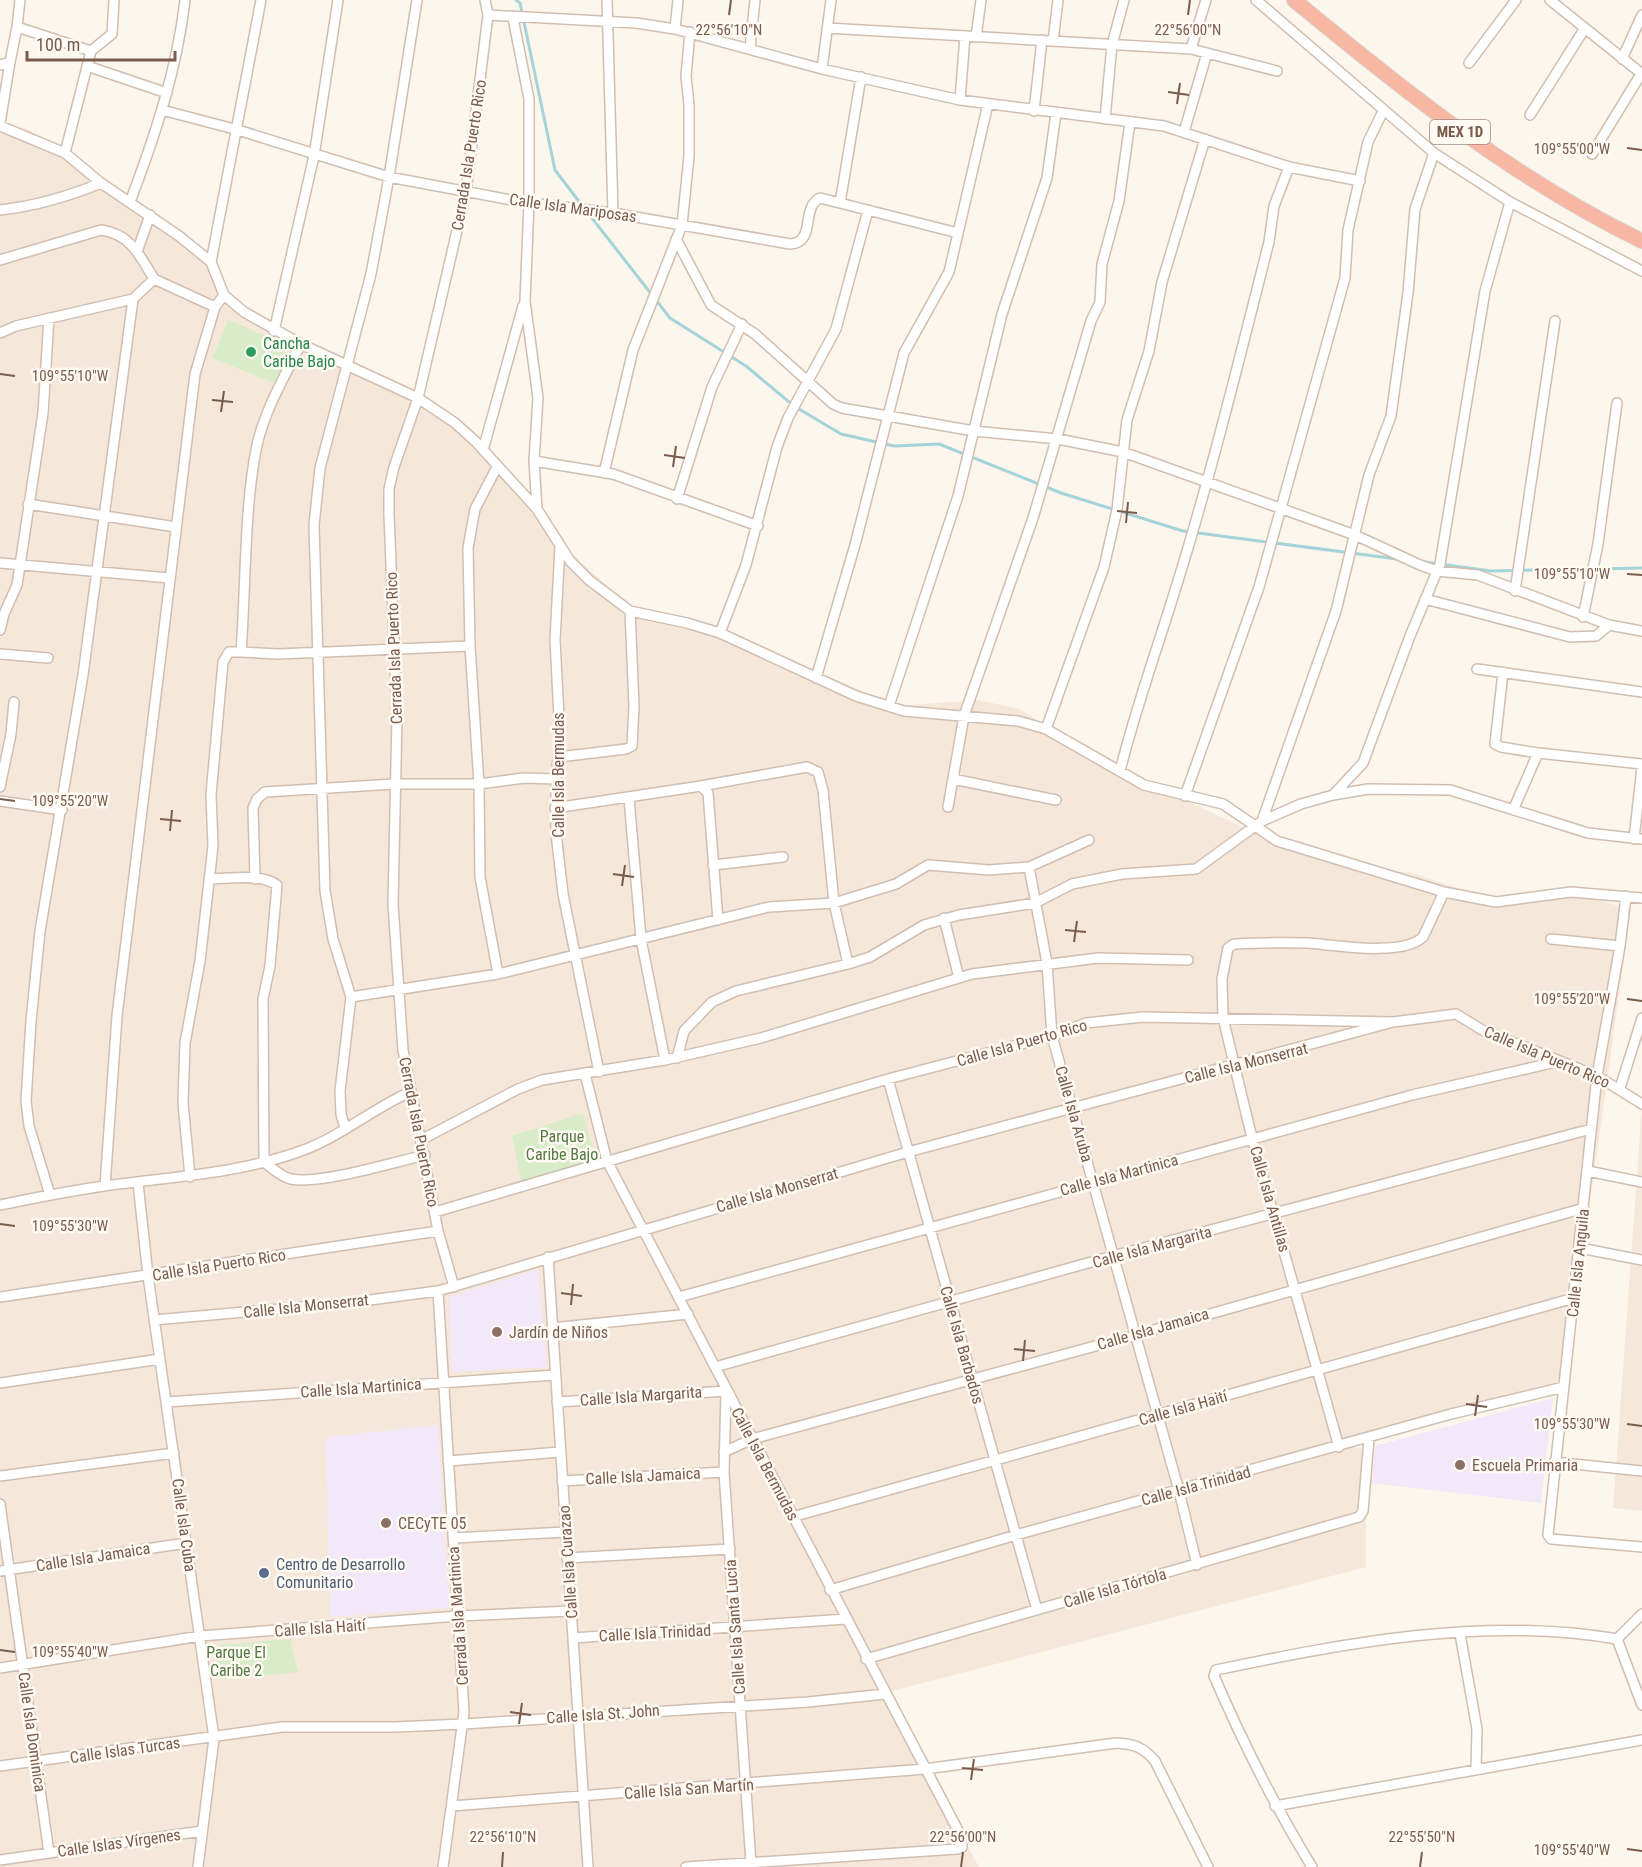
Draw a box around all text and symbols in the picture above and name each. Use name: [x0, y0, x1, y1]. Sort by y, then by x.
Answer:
text: 22°56'10"N: [696, 21, 762, 39]
text: 22°56'00"N: [1155, 21, 1221, 39]
scale bar: [27, 24, 176, 62]
text: 100 m: [36, 34, 80, 55]
street label: Cerrada Isla Puerto Rico: [448, 78, 490, 232]
road number: MEX 1D: [1430, 120, 1490, 144]
text: 109°55'00"W: [1534, 140, 1611, 158]
street label: Calle Isla Mariposas: [508, 190, 638, 226]
place label: Cancha Caribe Bajo: [263, 334, 335, 371]
marker: Cancha Caribe Bajo: [244, 345, 258, 359]
text: 109°55'10"W: [32, 367, 109, 385]
text: 109°55'10"W: [1534, 565, 1611, 583]
street label: Cerrada Isla Puerto Rico: [382, 571, 406, 725]
street label: Calle Isla Bermudas: [549, 712, 568, 838]
text: 109°55'20"W: [32, 792, 109, 810]
text: 109°55'20"W: [1534, 990, 1611, 1008]
street label: Calle Isla Puerto Rico: [955, 1015, 1089, 1071]
street label: Calle Isla Puerto Rico: [1481, 1022, 1613, 1092]
street label: Calle Isla Monserrat: [1183, 1038, 1310, 1087]
street label: Cerrada Isla Puerto Rico: [395, 1055, 443, 1209]
street label: Calle Isla Aruba: [1051, 1064, 1097, 1164]
park label: Parque Caribe Bajo: [526, 1127, 598, 1164]
street label: Calle Isla Antillas: [1246, 1144, 1294, 1254]
street label: Calle Isla Martinica: [1058, 1150, 1180, 1200]
street label: Calle Isla Monserrat: [714, 1163, 840, 1217]
street label: Calle Isla Anguila: [1563, 1208, 1593, 1318]
text: 109°55'30"W: [32, 1217, 109, 1235]
street label: Calle Isla Margarita: [1090, 1222, 1214, 1272]
street label: Calle Isla Puerto Rico: [151, 1245, 287, 1285]
street label: Calle Isla Barbados: [936, 1284, 988, 1406]
street label: Calle Isla Monserrat: [242, 1290, 370, 1322]
street label: Calle Isla Jamaica: [1095, 1304, 1211, 1354]
place label: Jardín de Niños: [509, 1323, 608, 1342]
marker: Jardín de Niños: [490, 1325, 504, 1339]
street label: Calle Isla Martinica: [300, 1374, 422, 1402]
street label: Calle Isla Margarita: [579, 1382, 703, 1410]
street label: Calle Isla Haití: [1136, 1386, 1231, 1430]
street label: Calle Isla Bermudas: [727, 1404, 803, 1524]
text: 109°55'30"W: [1534, 1415, 1611, 1433]
place label: Escuela Primaria: [1472, 1456, 1578, 1475]
marker: Escuela Primaria: [1453, 1458, 1467, 1472]
street label: Calle Isla Trinidad: [1139, 1462, 1253, 1510]
street label: Calle Isla Jamaica: [585, 1463, 701, 1489]
street label: Calle Isla Cuba: [168, 1477, 200, 1573]
street label: Calle Isla Curazao: [555, 1505, 581, 1619]
place label: CECyTE 05: [398, 1514, 467, 1533]
marker: CECyTE 05: [379, 1516, 393, 1530]
street label: Calle Isla Jamaica: [35, 1539, 151, 1575]
street label: Cerrada Isla Martinica: [444, 1546, 472, 1686]
place label: Centro de Desarrollo Comunitario: [276, 1555, 405, 1592]
street label: Calle Isla Santa Lucía: [721, 1559, 749, 1695]
street label: Calle Isla Tórtola: [1061, 1564, 1169, 1612]
marker: Centro de Desarrollo Comunitario: [257, 1566, 271, 1580]
street label: Calle Isla Haití: [274, 1615, 367, 1641]
street label: Calle Isla Trinidad: [598, 1621, 712, 1645]
text: 109°55'40"W: [32, 1643, 109, 1661]
park label: Parque El Caribe 2: [206, 1643, 266, 1680]
street label: Calle Isla Dominica: [14, 1671, 50, 1793]
street label: Calle Isla St. John: [546, 1701, 660, 1727]
street label: Calle Islas Turcas: [69, 1733, 181, 1767]
street label: Calle Isla San Martín: [623, 1775, 755, 1803]
street label: Calle Islas Vírgenes: [56, 1825, 182, 1861]
text: 22°56'10"N: [470, 1828, 536, 1846]
text: 22°56'00"N: [930, 1828, 996, 1846]
text: 22°55'50"N: [1389, 1828, 1455, 1846]
text: 109°55'40"W: [1534, 1841, 1611, 1859]

